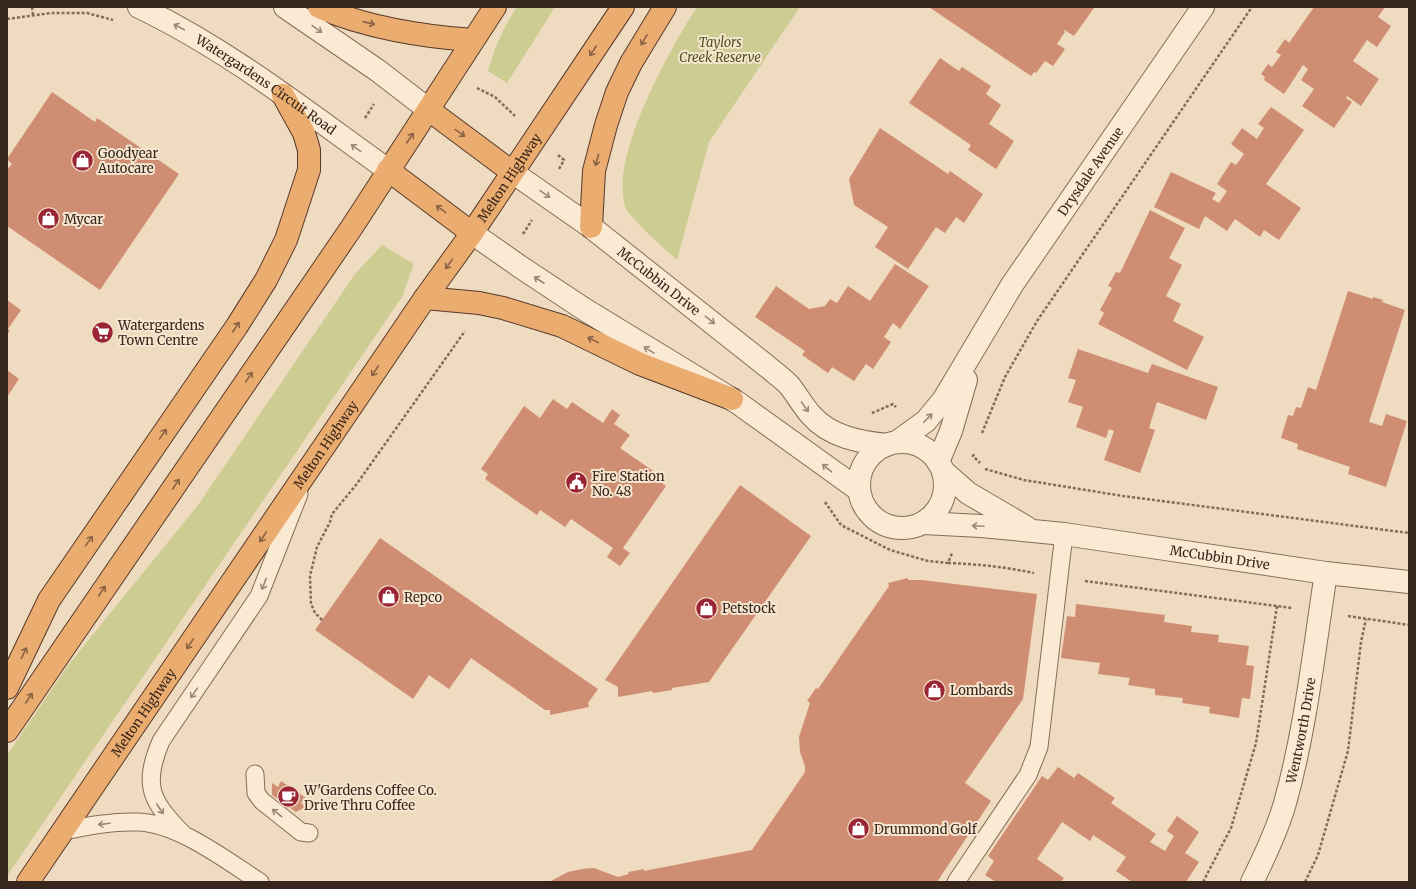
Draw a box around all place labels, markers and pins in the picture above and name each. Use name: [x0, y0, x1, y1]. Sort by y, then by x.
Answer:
place label: Goodyear Autocare: [97, 145, 159, 177]
shop icon: Goodyear Autocare: [69, 147, 95, 173]
shop icon: Mycar: [35, 206, 61, 232]
place label: Mycar: [64, 211, 103, 228]
place label: Watergardens Town Centre: [117, 317, 204, 349]
supermarket icon: Watergardens Town Centre: [90, 319, 116, 345]
place label: Fire Station No. 48: [592, 468, 665, 500]
public building icon: Fire Station No. 48: [564, 470, 590, 496]
shop icon: Repco: [376, 584, 402, 610]
place label: Repco: [404, 589, 442, 606]
shop icon: Petstock: [694, 595, 720, 621]
place label: Petstock: [722, 600, 777, 617]
shop icon: Lombards: [922, 677, 948, 703]
place label: Lombards: [950, 682, 1013, 699]
place label: W'Gardens Coffee Co. Drive Thru Coffee: [303, 782, 437, 814]
cafe icon: W'Gardens Coffee Co. Drive Thru Coffee: [276, 784, 302, 810]
shop icon: Drummond Golf: [846, 816, 872, 842]
place label: Drummond Golf: [874, 821, 978, 838]

